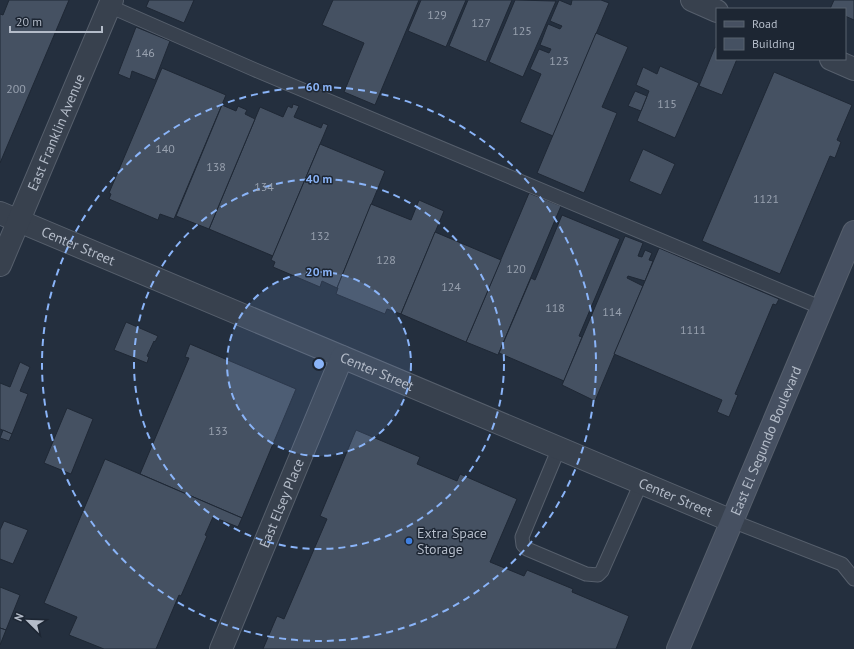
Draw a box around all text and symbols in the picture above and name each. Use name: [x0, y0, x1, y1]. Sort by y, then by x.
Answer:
house number: 129: [427, 7, 447, 22]
scale bar: [10, 8, 102, 34]
legend: [716, 8, 846, 60]
text: 20 m: [16, 14, 42, 29]
house number: 127: [471, 15, 491, 30]
text: Road: [752, 16, 777, 31]
house number: 125: [512, 23, 532, 38]
text: Building: [752, 36, 795, 51]
house number: 146: [135, 45, 155, 60]
house number: 123: [549, 53, 569, 68]
street label: East Franklin Avenue: [23, 71, 89, 193]
text: 60 m: [306, 79, 332, 94]
house number: 200: [6, 81, 26, 96]
house number: 115: [657, 96, 677, 111]
house number: 140: [155, 141, 175, 156]
house number: 138: [206, 159, 226, 174]
text: 40 m: [306, 171, 332, 186]
house number: 134: [254, 179, 274, 194]
house number: 1121: [753, 191, 779, 206]
street label: Center Street: [39, 222, 118, 270]
house number: 132: [310, 228, 330, 243]
house number: 128: [376, 252, 396, 267]
house number: 120: [506, 261, 526, 276]
text: 20 m: [306, 264, 332, 279]
house number: 124: [441, 279, 461, 294]
house number: 118: [545, 300, 565, 315]
house number: 114: [602, 304, 622, 319]
house number: 1111: [680, 322, 706, 337]
street label: Center Street: [337, 348, 417, 395]
centre of rings: [312, 357, 326, 371]
street label: East El Segundo Boulevard: [726, 363, 805, 518]
house number: 133: [208, 423, 228, 438]
street label: East Elsey Place: [255, 456, 308, 550]
street label: Center Street: [636, 474, 715, 521]
place label: Extra Space Storage: [417, 524, 487, 558]
marker: Extra Space Storage: [404, 536, 414, 546]
north arrow: [8, 601, 48, 641]
text: N: [11, 611, 27, 623]

